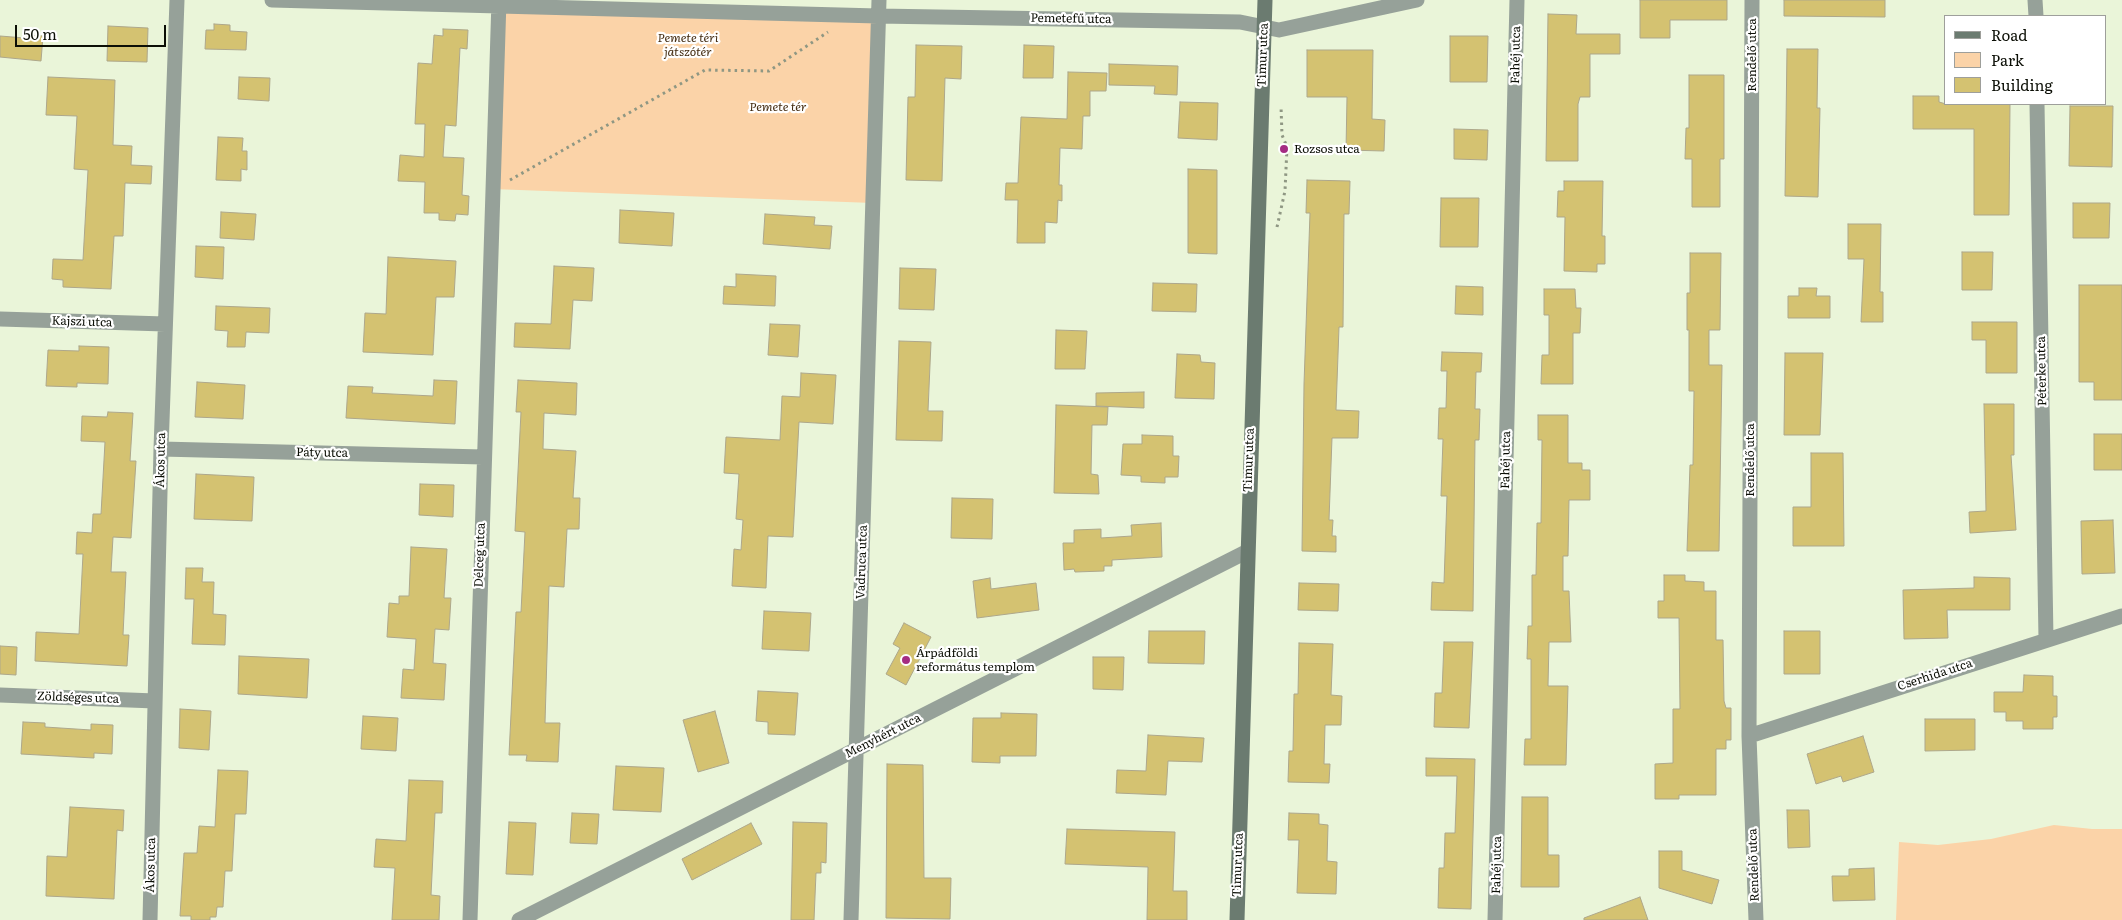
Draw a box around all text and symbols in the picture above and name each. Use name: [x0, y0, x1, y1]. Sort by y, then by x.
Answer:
street label: Pemetefű utca: [1030, 11, 1112, 27]
scale bar: [18, 15, 169, 47]
legend: [1944, 15, 2107, 105]
street label: Rendelő utca: [1745, 18, 1759, 92]
text: 50 m: [23, 22, 57, 45]
street label: Timur utca: [1255, 23, 1271, 87]
text: Road: [1991, 23, 2027, 46]
street label: Fahéj utca: [1508, 26, 1524, 84]
park label: Pemete téri játszótér: [658, 31, 718, 59]
text: Park: [1991, 48, 2024, 71]
text: Building: [1991, 73, 2053, 96]
park label: Pemete tér: [749, 100, 807, 114]
place label: Rozsos utca: [1294, 142, 1360, 156]
marker: Rozsos utca: [1278, 143, 1290, 155]
street label: Kajszi utca: [51, 314, 113, 330]
street label: Péterke utca: [2034, 336, 2050, 406]
street label: Rendelő utca: [1743, 423, 1757, 497]
street label: Timur utca: [1241, 428, 1257, 492]
street label: Fahéj utca: [1498, 431, 1514, 489]
street label: Ákos utca: [153, 432, 169, 488]
street label: Páty utca: [296, 445, 348, 461]
street label: Délceg utca: [472, 522, 488, 588]
street label: Vadruca utca: [854, 525, 870, 599]
place label: Árpádföldi református templom: [916, 646, 1035, 674]
marker: Árpádföldi református templom: [900, 654, 912, 666]
street label: Cserhida utca: [1896, 656, 1974, 694]
street label: Zöldséges utca: [37, 689, 119, 707]
street label: Menyhért utca: [843, 711, 923, 761]
street label: Rendelő utca: [1746, 828, 1762, 902]
street label: Timur utca: [1230, 833, 1246, 897]
street label: Fahéj utca: [1489, 836, 1505, 894]
street label: Ákos utca: [143, 837, 159, 893]

